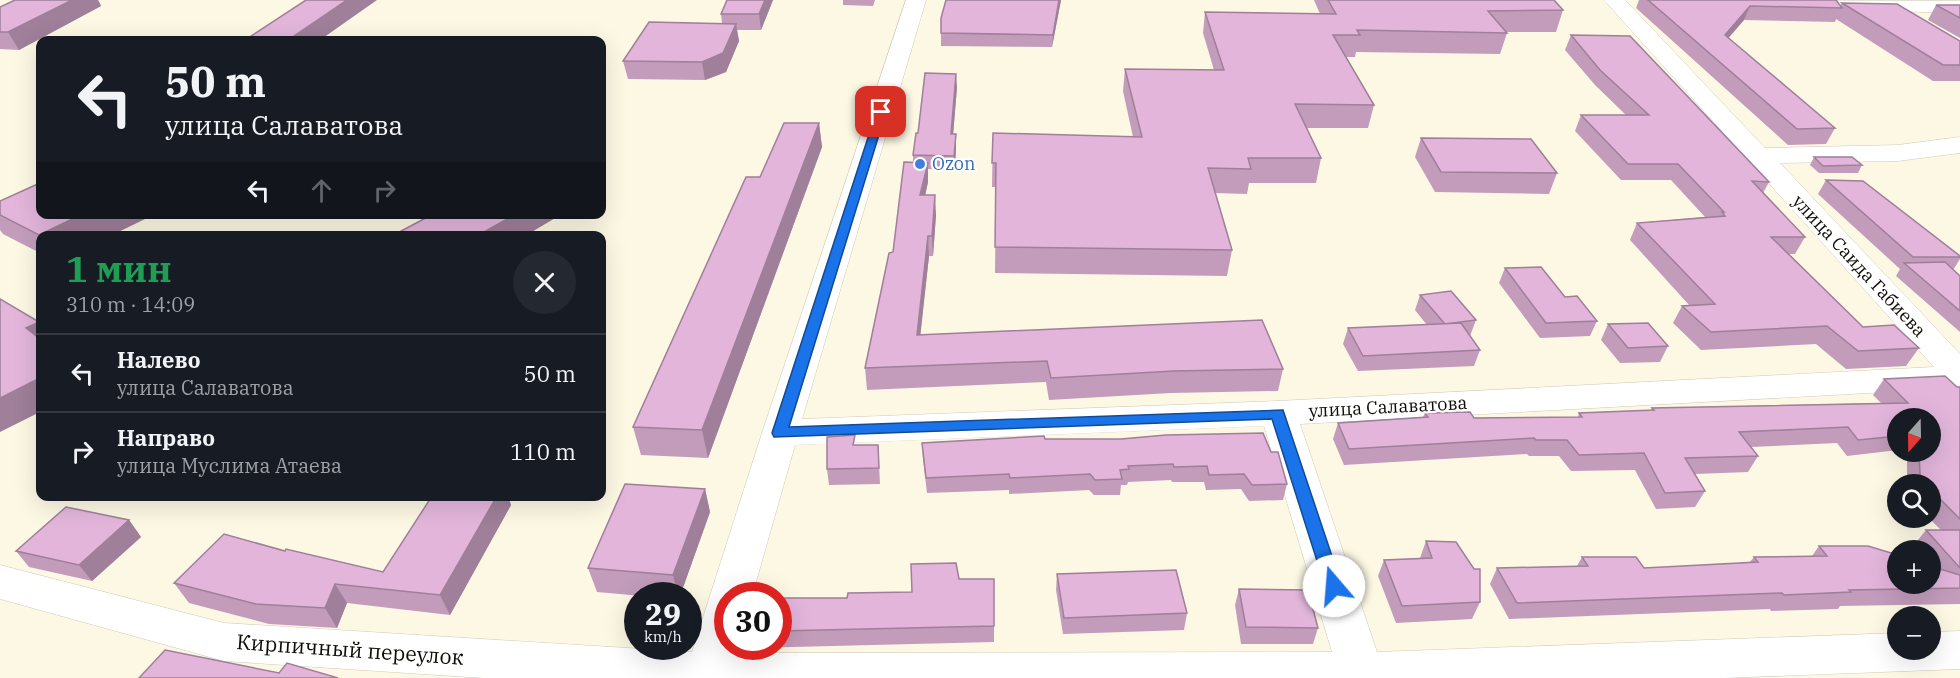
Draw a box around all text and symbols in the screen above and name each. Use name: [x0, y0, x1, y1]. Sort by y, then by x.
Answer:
text: 50 m: [165, 54, 266, 109]
icon: left: [66, 60, 144, 138]
pin: [855, 86, 906, 137]
icon: arrive: [864, 95, 897, 128]
text: улица Салаватова: [165, 107, 403, 142]
place label: Ozon: [932, 152, 976, 175]
marker: Ozon: [913, 157, 927, 171]
icon: left: [242, 174, 275, 207]
icon: ahead: [305, 174, 338, 207]
icon: right: [368, 174, 401, 207]
street label: улица Саида Габиева: [1787, 190, 1931, 342]
text: 1 мин: [66, 245, 172, 292]
button: close: [513, 251, 576, 314]
text: 310 m · 14:09: [66, 291, 195, 318]
text: Налево: [117, 345, 201, 374]
icon: left: [66, 357, 99, 390]
text: 50 m: [524, 359, 576, 388]
text: улица Салаватова: [117, 374, 294, 401]
street label: улица Салаватова: [1308, 391, 1468, 422]
north arrow: [1887, 408, 1941, 462]
map controls: [1887, 408, 1941, 660]
text: Направо: [117, 423, 215, 452]
icon: right: [66, 435, 99, 468]
text: 110 m: [510, 437, 576, 466]
text: улица Муслима Атаева: [117, 452, 342, 479]
button: search: [1887, 474, 1941, 528]
button: +: [1887, 540, 1941, 594]
position arrow: [1302, 554, 1366, 618]
speed limit sign: 30: [714, 582, 792, 660]
text: 29: [645, 594, 681, 633]
button: −: [1887, 606, 1941, 660]
street label: Кирпичный переулок: [235, 627, 465, 671]
text: km/h: [644, 627, 682, 646]

